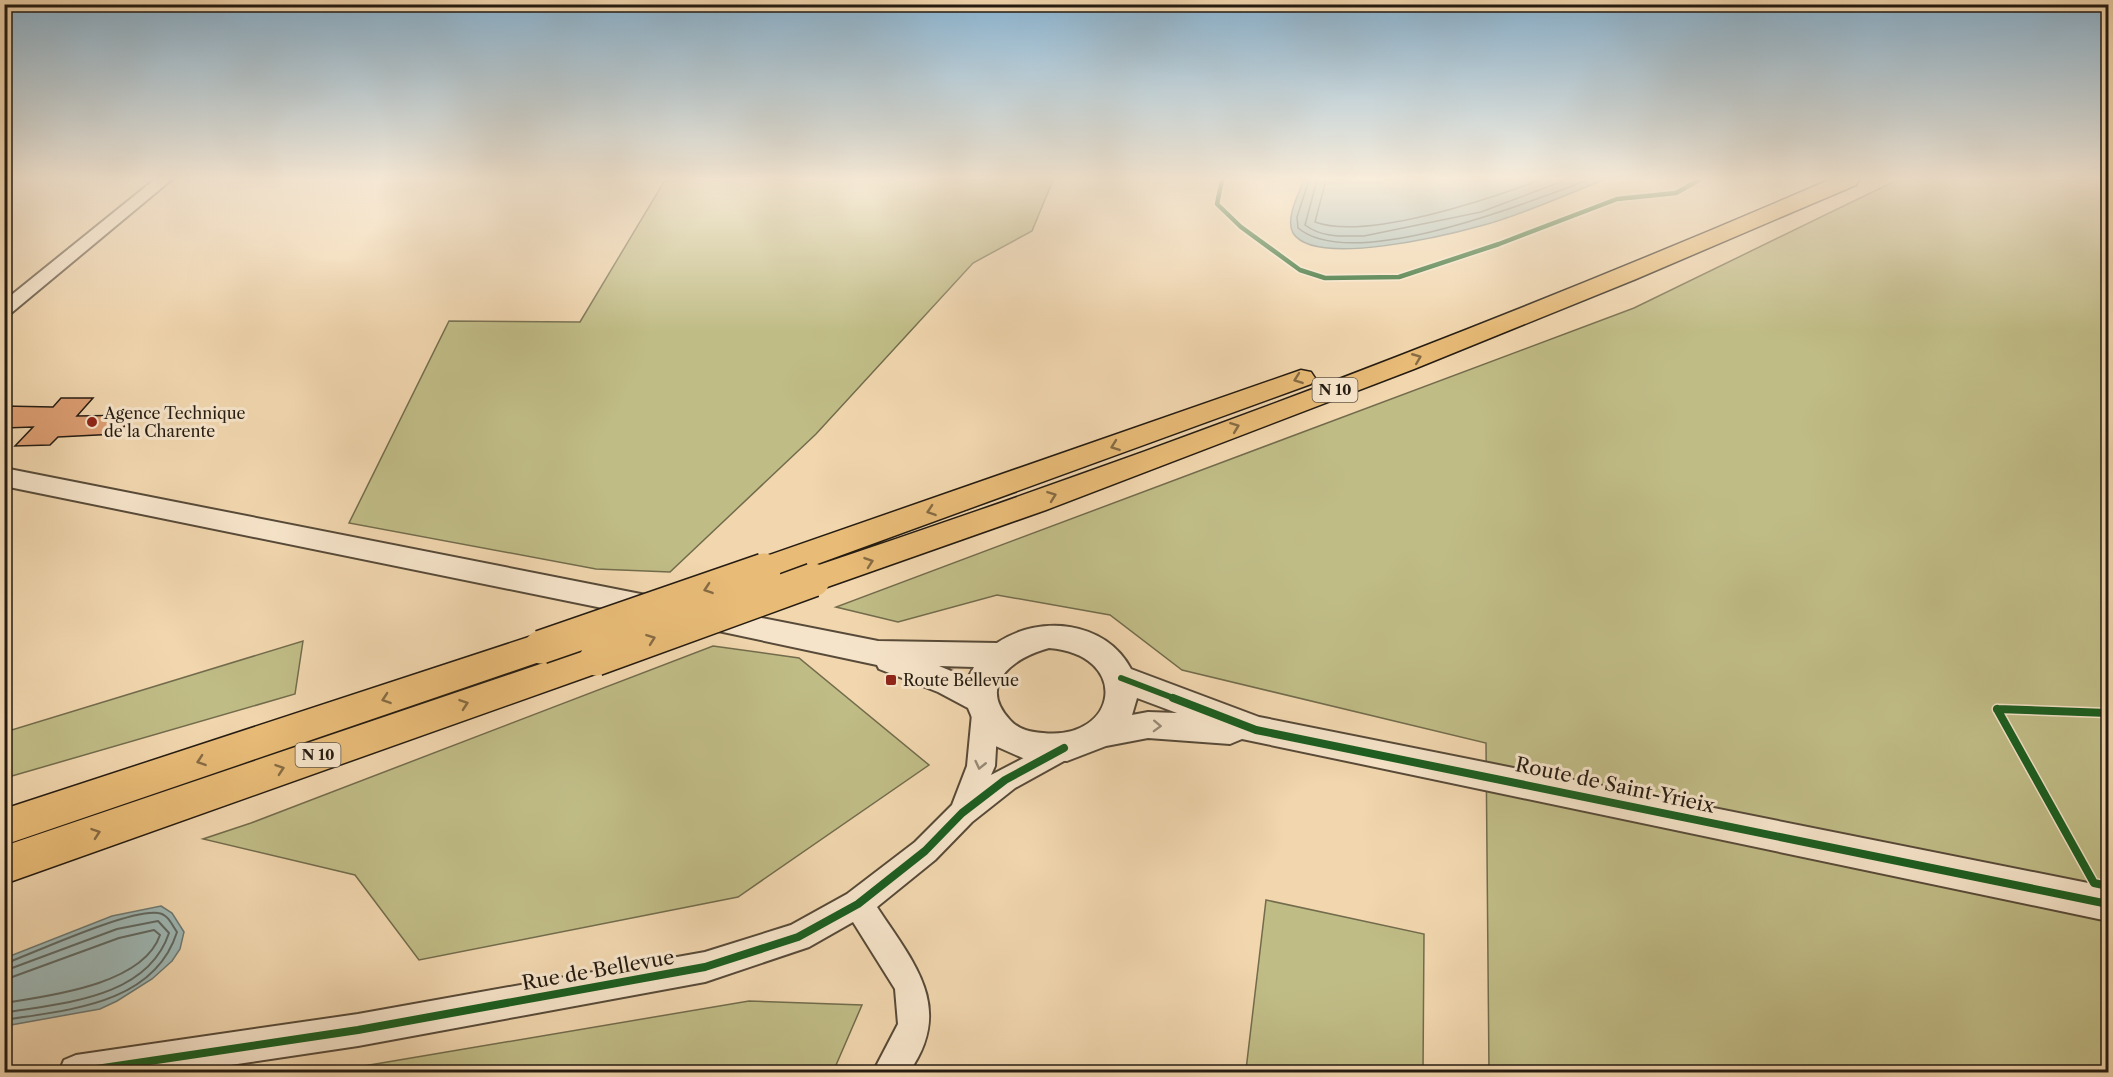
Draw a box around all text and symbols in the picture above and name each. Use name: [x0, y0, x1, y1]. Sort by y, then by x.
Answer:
one-way arrow: [1411, 353, 1422, 365]
one-way arrow: [1293, 372, 1304, 385]
road number: N 10: [1312, 378, 1358, 402]
place label: Agence Technique de la Charente: [103, 403, 246, 441]
marker: Agence Technique de la Charente: [85, 415, 99, 429]
one-way arrow: [1229, 422, 1240, 435]
one-way arrow: [1110, 439, 1121, 452]
one-way arrow: [1046, 491, 1057, 503]
one-way arrow: [926, 504, 937, 517]
one-way arrow: [863, 556, 874, 569]
one-way arrow: [704, 582, 714, 595]
one-way arrow: [645, 633, 656, 646]
place label: Route Bellevue: [903, 670, 1019, 690]
marker: Route Bellevue: [884, 673, 898, 687]
one-way arrow: [381, 692, 392, 705]
one-way arrow: [458, 699, 469, 712]
one-way arrow: [1153, 719, 1162, 732]
road number: N 10: [296, 743, 340, 767]
street label: Route de Saint-Yrieix: [1513, 752, 1717, 818]
one-way arrow: [197, 754, 207, 767]
one-way arrow: [974, 760, 987, 770]
one-way arrow: [274, 763, 285, 776]
one-way arrow: [90, 828, 101, 841]
street label: Rue de Bellevue: [520, 945, 676, 995]

